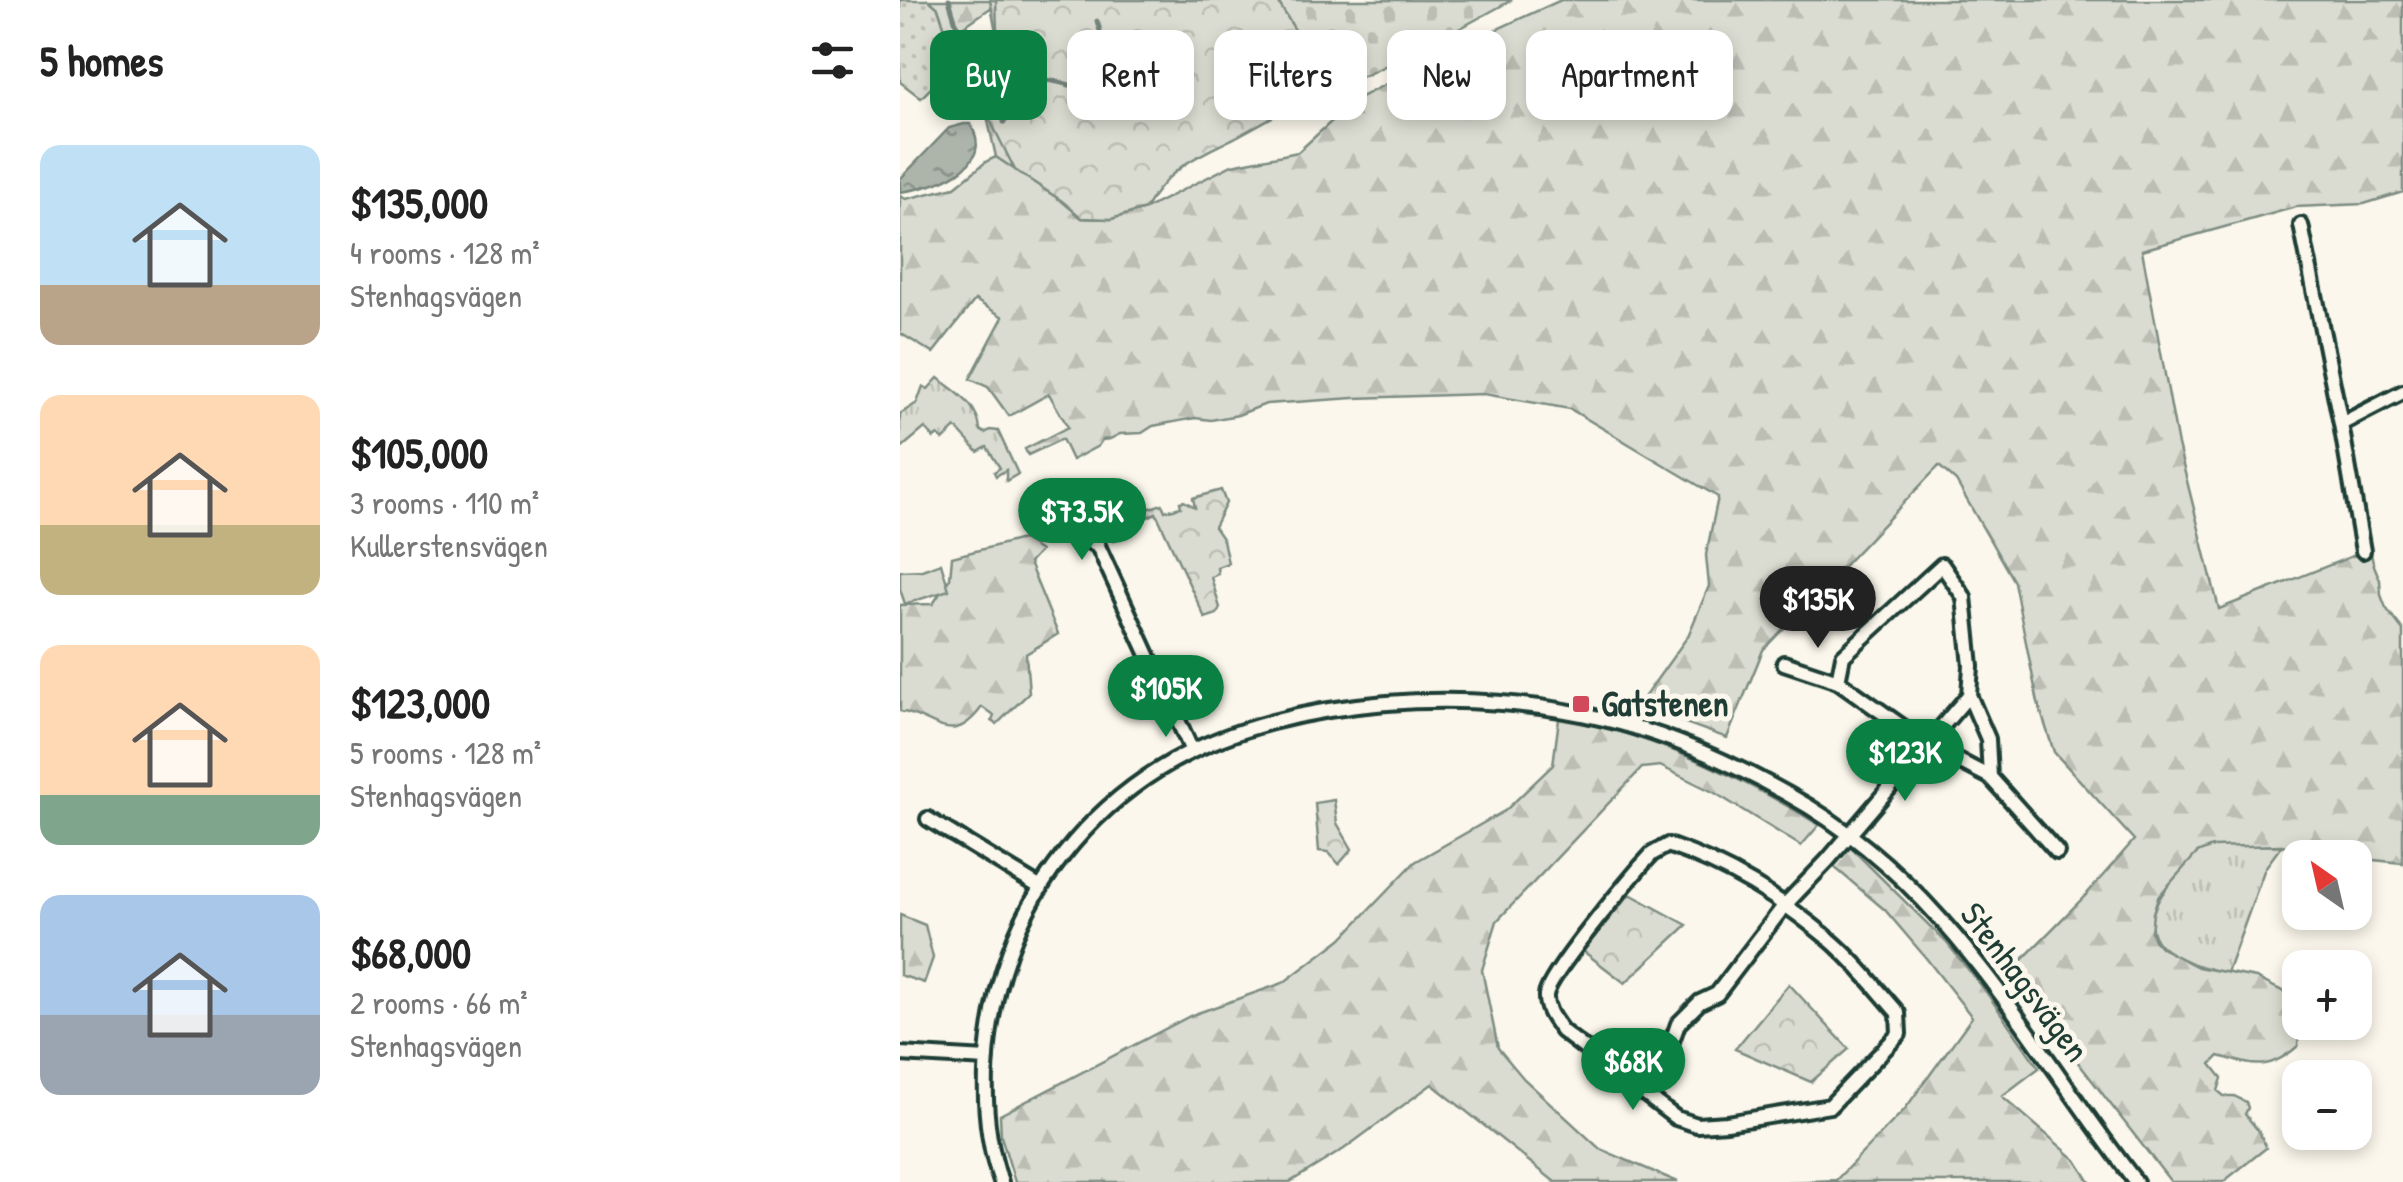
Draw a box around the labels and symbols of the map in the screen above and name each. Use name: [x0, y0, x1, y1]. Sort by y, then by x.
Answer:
pin: $73.5K: [1001, 478, 1163, 563]
pin: $135K: [1748, 566, 1888, 651]
pin: $105K: [1096, 655, 1236, 740]
place label: Gatstenen: [1601, 680, 1729, 727]
marker: Gatstenen: [1570, 693, 1592, 715]
pin: $123K: [1835, 719, 1975, 804]
north arrow: [2282, 840, 2372, 930]
street label: Stenhagsvägen: [1950, 892, 2101, 1071]
pin: $68K: [1574, 1028, 1692, 1113]

